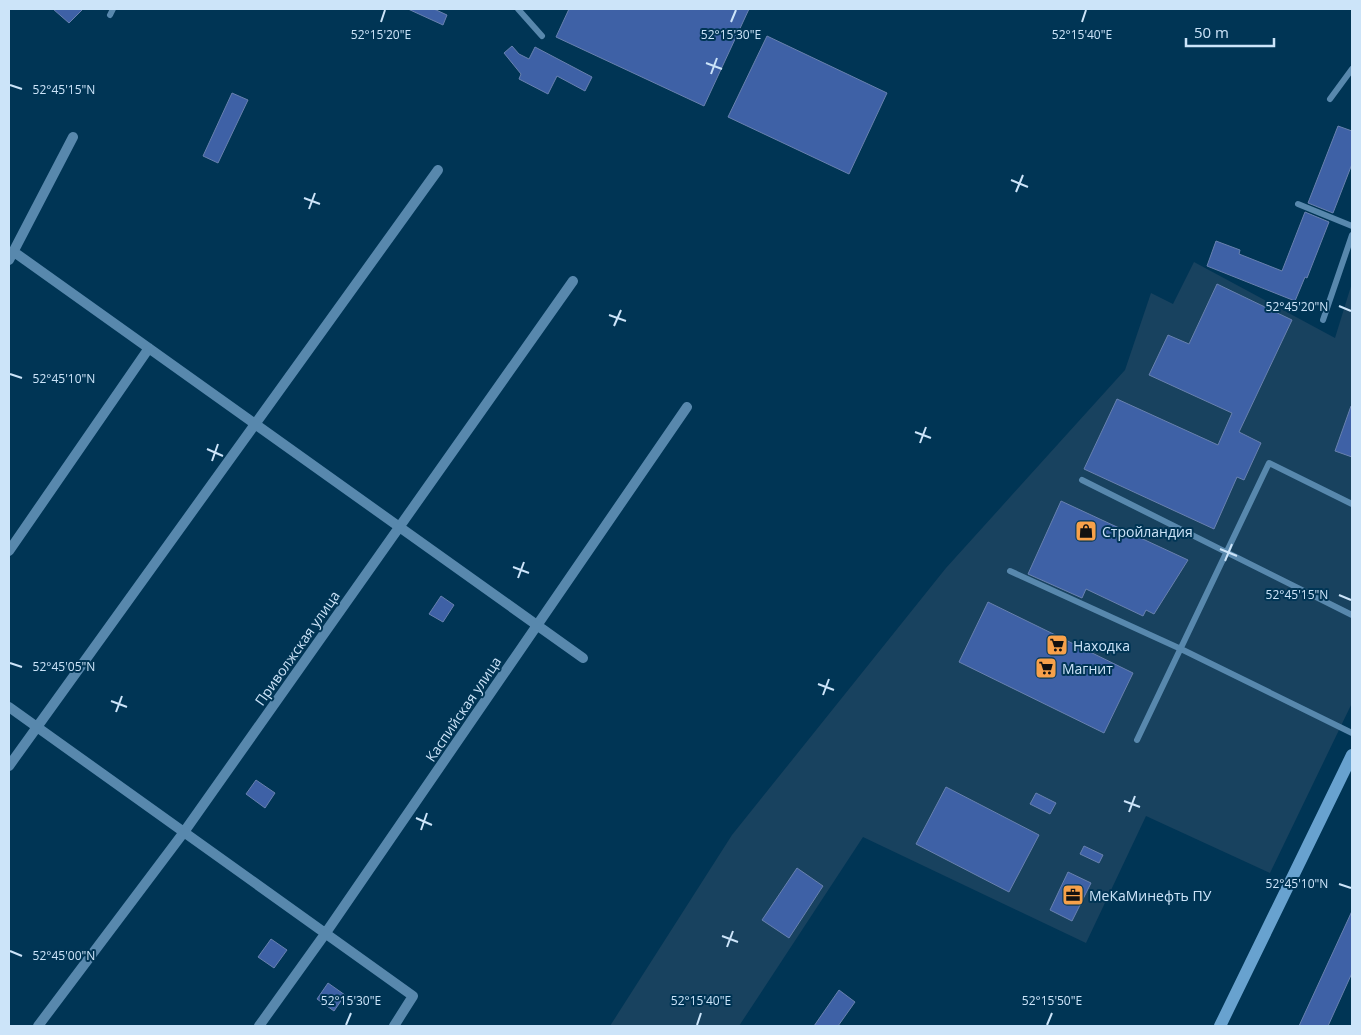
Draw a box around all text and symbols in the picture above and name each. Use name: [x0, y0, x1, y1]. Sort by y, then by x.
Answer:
scale bar: [1186, 15, 1274, 47]
text: 50 m: [1194, 22, 1229, 42]
text: 52°15'20"E: [351, 26, 411, 43]
text: 52°15'30"E: [701, 26, 761, 43]
text: 52°15'40"E: [1052, 26, 1112, 43]
text: 52°45'15"N: [33, 81, 95, 98]
text: 52°45'20"N: [1266, 298, 1328, 315]
text: 52°45'10"N: [33, 370, 95, 387]
shop icon: Стройландия: [1074, 519, 1098, 543]
place label: Стройландия: [1102, 522, 1193, 541]
text: 52°45'15"N: [1266, 586, 1328, 603]
street label: Приволжская улица: [250, 587, 344, 709]
supermarket icon: Находка: [1045, 633, 1069, 657]
place label: Находка: [1073, 636, 1130, 655]
street label: Каспийская улица: [421, 653, 505, 765]
supermarket icon: Магнит: [1034, 656, 1058, 680]
text: 52°45'05"N: [33, 658, 95, 675]
place label: Магнит: [1062, 659, 1113, 678]
text: 52°45'10"N: [1266, 875, 1328, 892]
office icon: МеКаМинефть ПУ: [1061, 883, 1085, 907]
place label: МеКаМинефть ПУ: [1089, 886, 1212, 905]
text: 52°45'00"N: [33, 947, 95, 964]
text: 52°15'30"E: [321, 992, 381, 1009]
text: 52°15'40"E: [671, 992, 731, 1009]
text: 52°15'50"E: [1022, 992, 1082, 1009]

